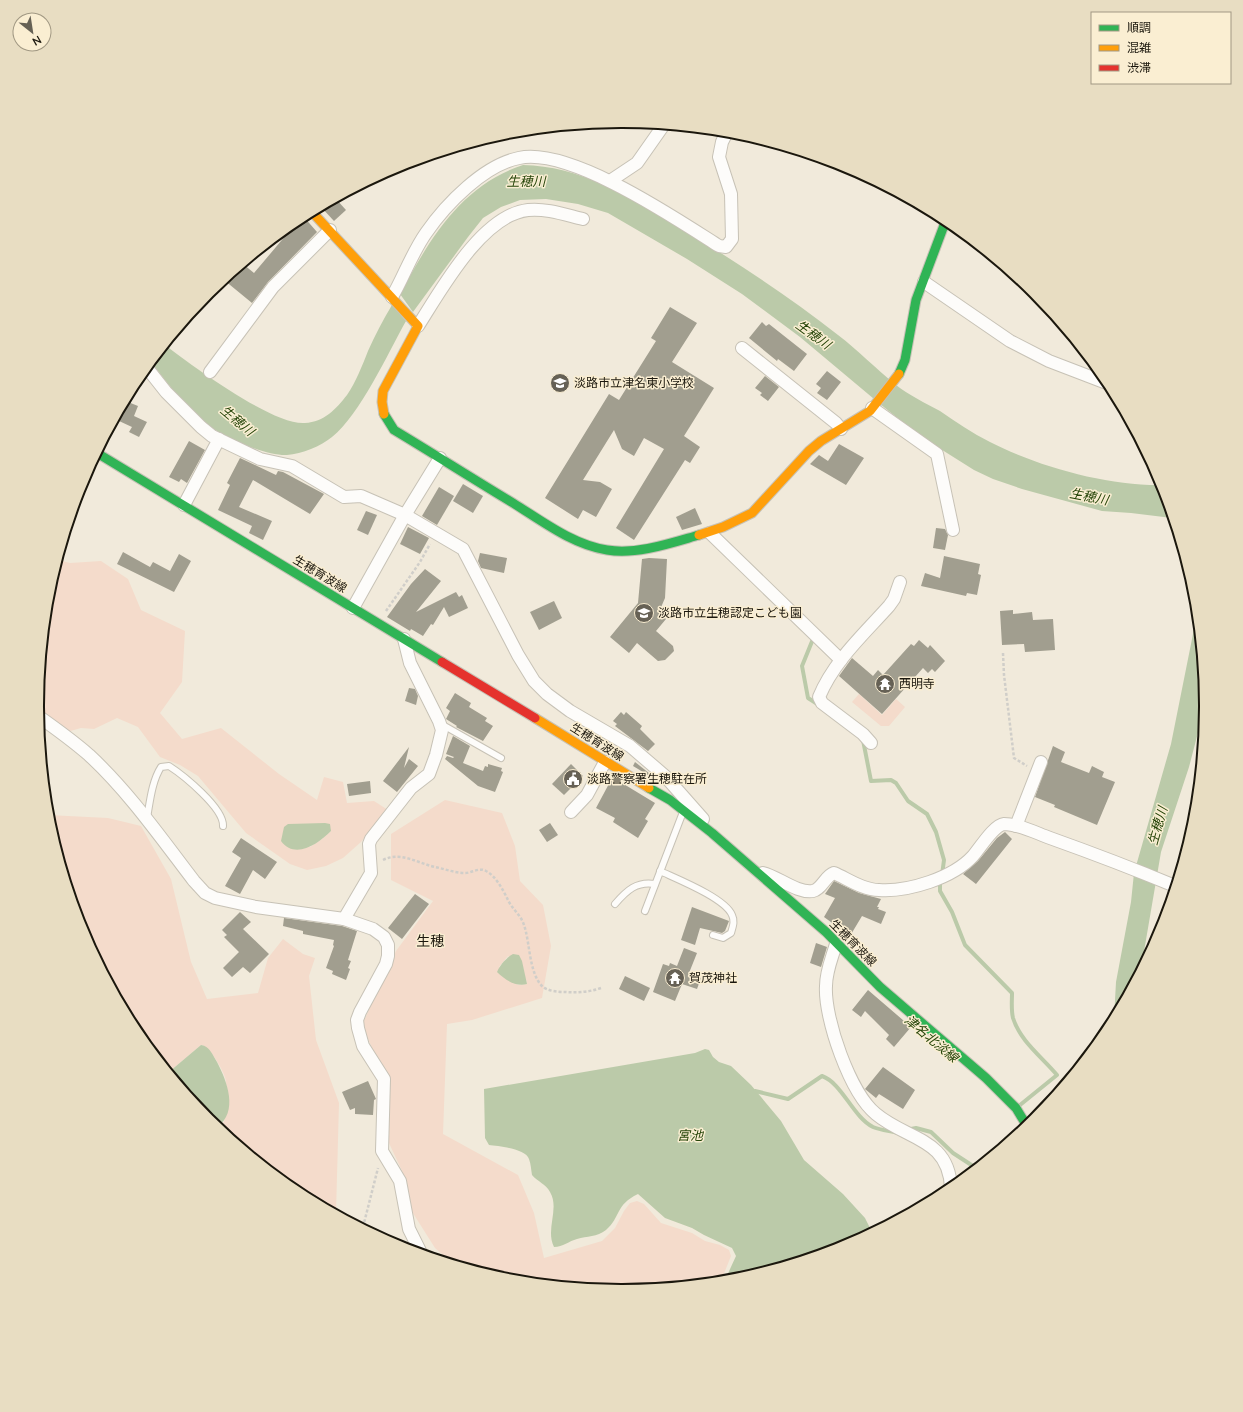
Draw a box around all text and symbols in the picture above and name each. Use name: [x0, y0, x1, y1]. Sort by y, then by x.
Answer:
north arrow: [12, 12, 52, 52]
legend: [1091, 12, 1231, 84]
text: 順調: [1127, 20, 1151, 36]
text: N: [29, 32, 44, 49]
text: 混雑: [1127, 40, 1151, 56]
text: 渋滞: [1127, 60, 1151, 76]
water label: 生穂川: [506, 173, 547, 191]
water label: 生穂川: [792, 316, 836, 355]
school or university icon: 淡路市立津名東小学校: [549, 372, 571, 394]
place label: 淡路市立津名東小学校: [574, 375, 694, 391]
water label: 生穂川: [216, 402, 259, 442]
water label: 生穂川: [1068, 484, 1112, 510]
street label: 生穂育波線: [290, 552, 350, 596]
school or university icon: 淡路市立生穂認定こども園: [633, 602, 655, 624]
place label: 淡路市立生穂認定こども園: [658, 605, 802, 621]
temple icon: 西明寺: [874, 673, 896, 695]
place label: 西明寺: [899, 676, 935, 692]
street label: 生穂育波線: [567, 719, 627, 765]
public building icon: 淡路警察署生穂駐在所: [562, 768, 584, 790]
place label: 淡路警察署生穂駐在所: [587, 771, 707, 787]
water label: 生穂川: [1144, 803, 1173, 847]
street label: 生穂育波線: [826, 916, 880, 970]
district label: 生穂: [416, 932, 444, 951]
temple icon: 賀茂神社: [664, 967, 686, 989]
place label: 賀茂神社: [689, 970, 737, 986]
water label: 津名北淡線: [900, 1011, 963, 1068]
water label: 宮池: [677, 1127, 705, 1145]

